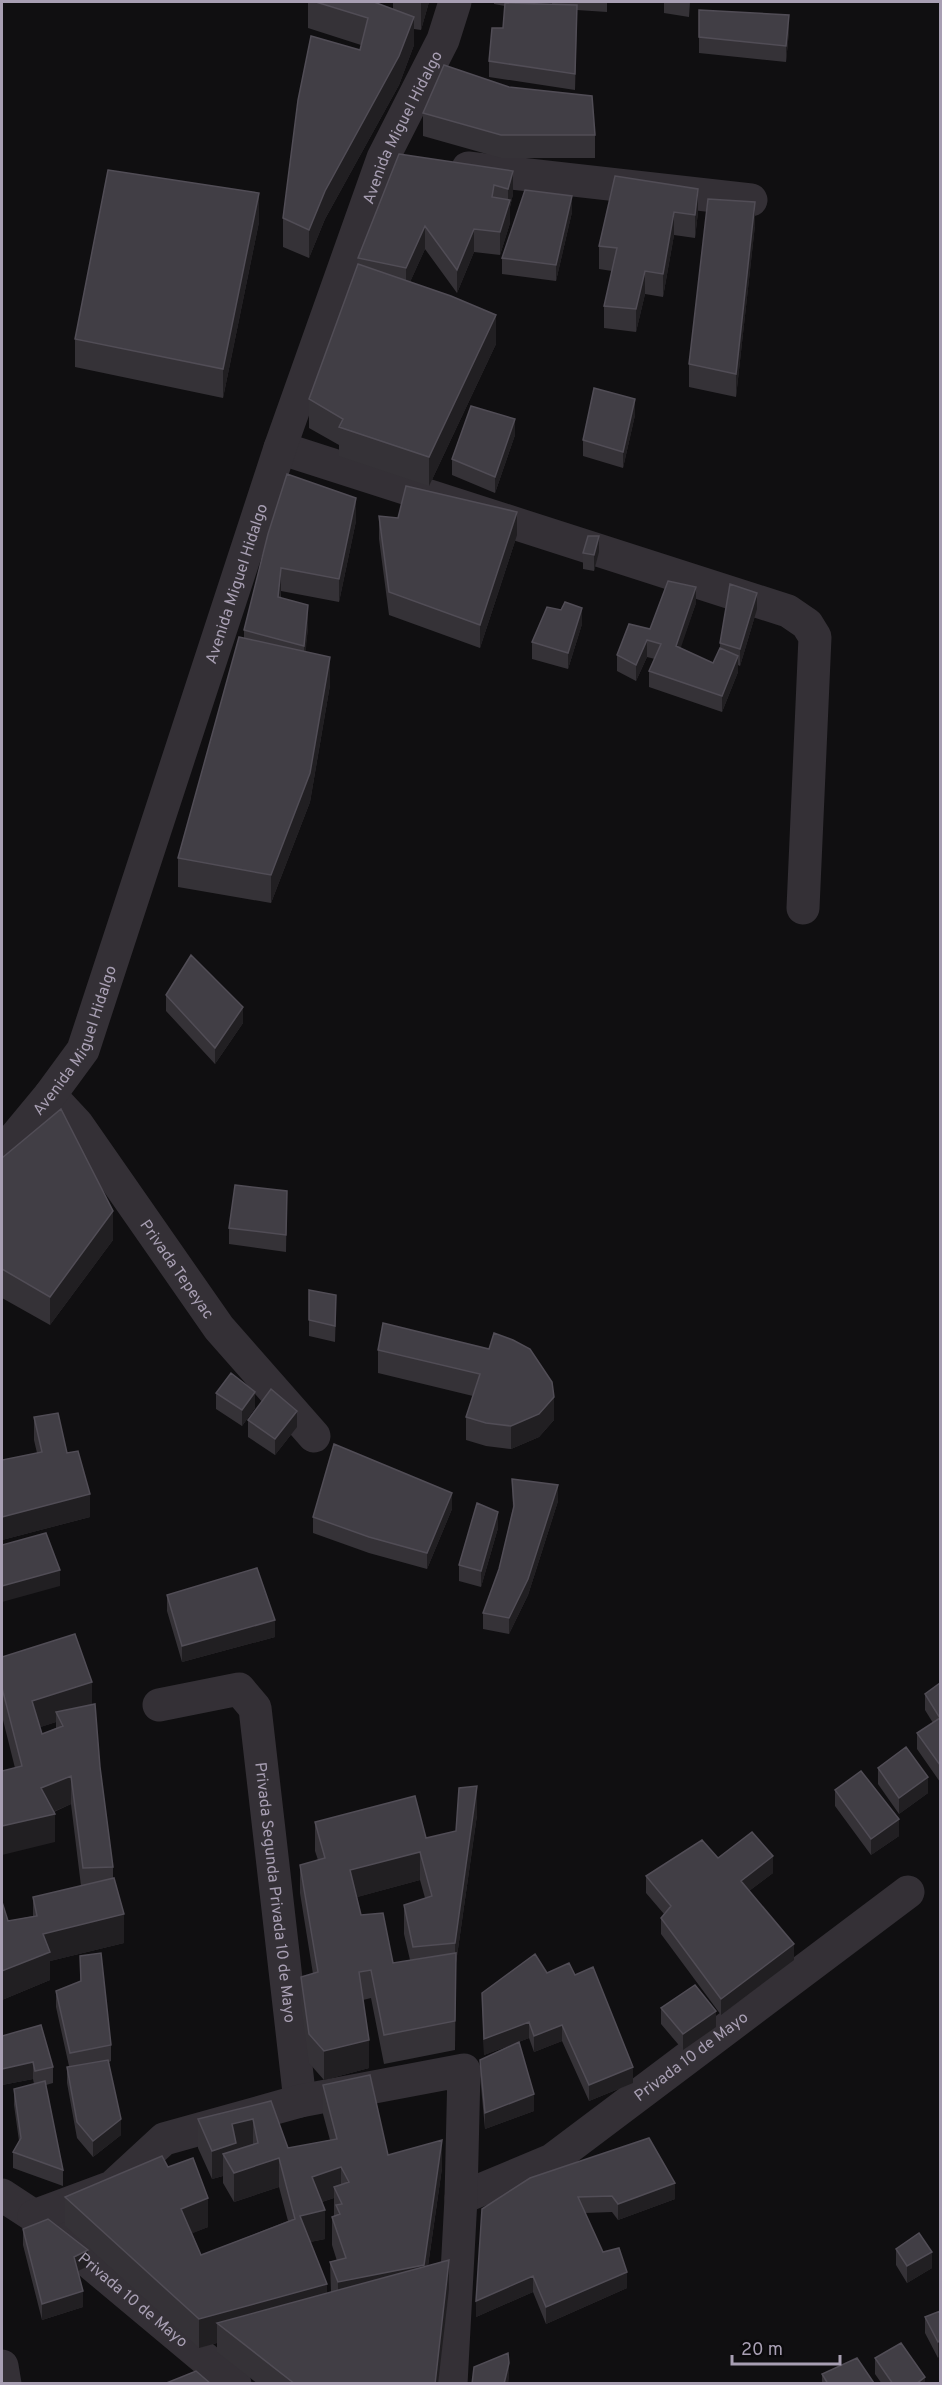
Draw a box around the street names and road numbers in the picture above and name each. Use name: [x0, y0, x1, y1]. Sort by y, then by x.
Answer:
street label: Avenida Miguel Hidalgo: [359, 48, 448, 207]
street label: Avenida Miguel Hidalgo: [202, 501, 273, 667]
street label: Avenida Miguel Hidalgo: [29, 963, 122, 1120]
street label: Privada Tepeyac: [135, 1216, 218, 1323]
street label: Privada Segunda Privada 10 de Mayo: [249, 1761, 299, 2024]
street label: Privada 10 de Mayo: [631, 2008, 753, 2107]
street label: Privada 10 de Mayo: [73, 2249, 191, 2353]

